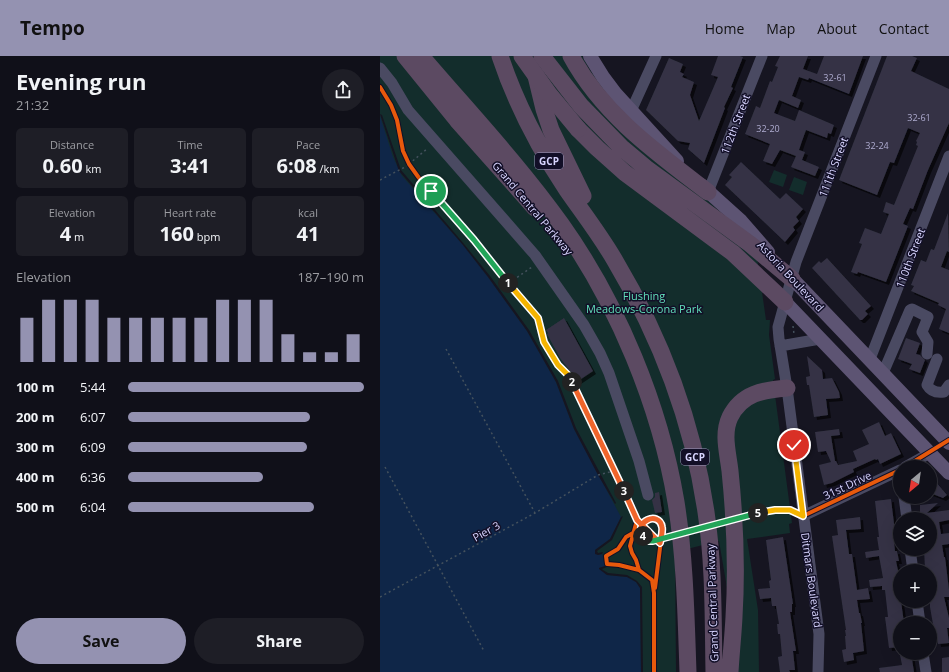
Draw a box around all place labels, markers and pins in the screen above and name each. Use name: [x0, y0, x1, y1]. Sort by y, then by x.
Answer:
pin: [414, 174, 448, 208]
pin: 1: [498, 273, 518, 293]
pin: 2: [562, 372, 582, 392]
pin: [777, 428, 811, 462]
pin: 3: [614, 481, 634, 501]
pin: 5: [748, 503, 768, 523]
pin: 4: [633, 526, 653, 546]

